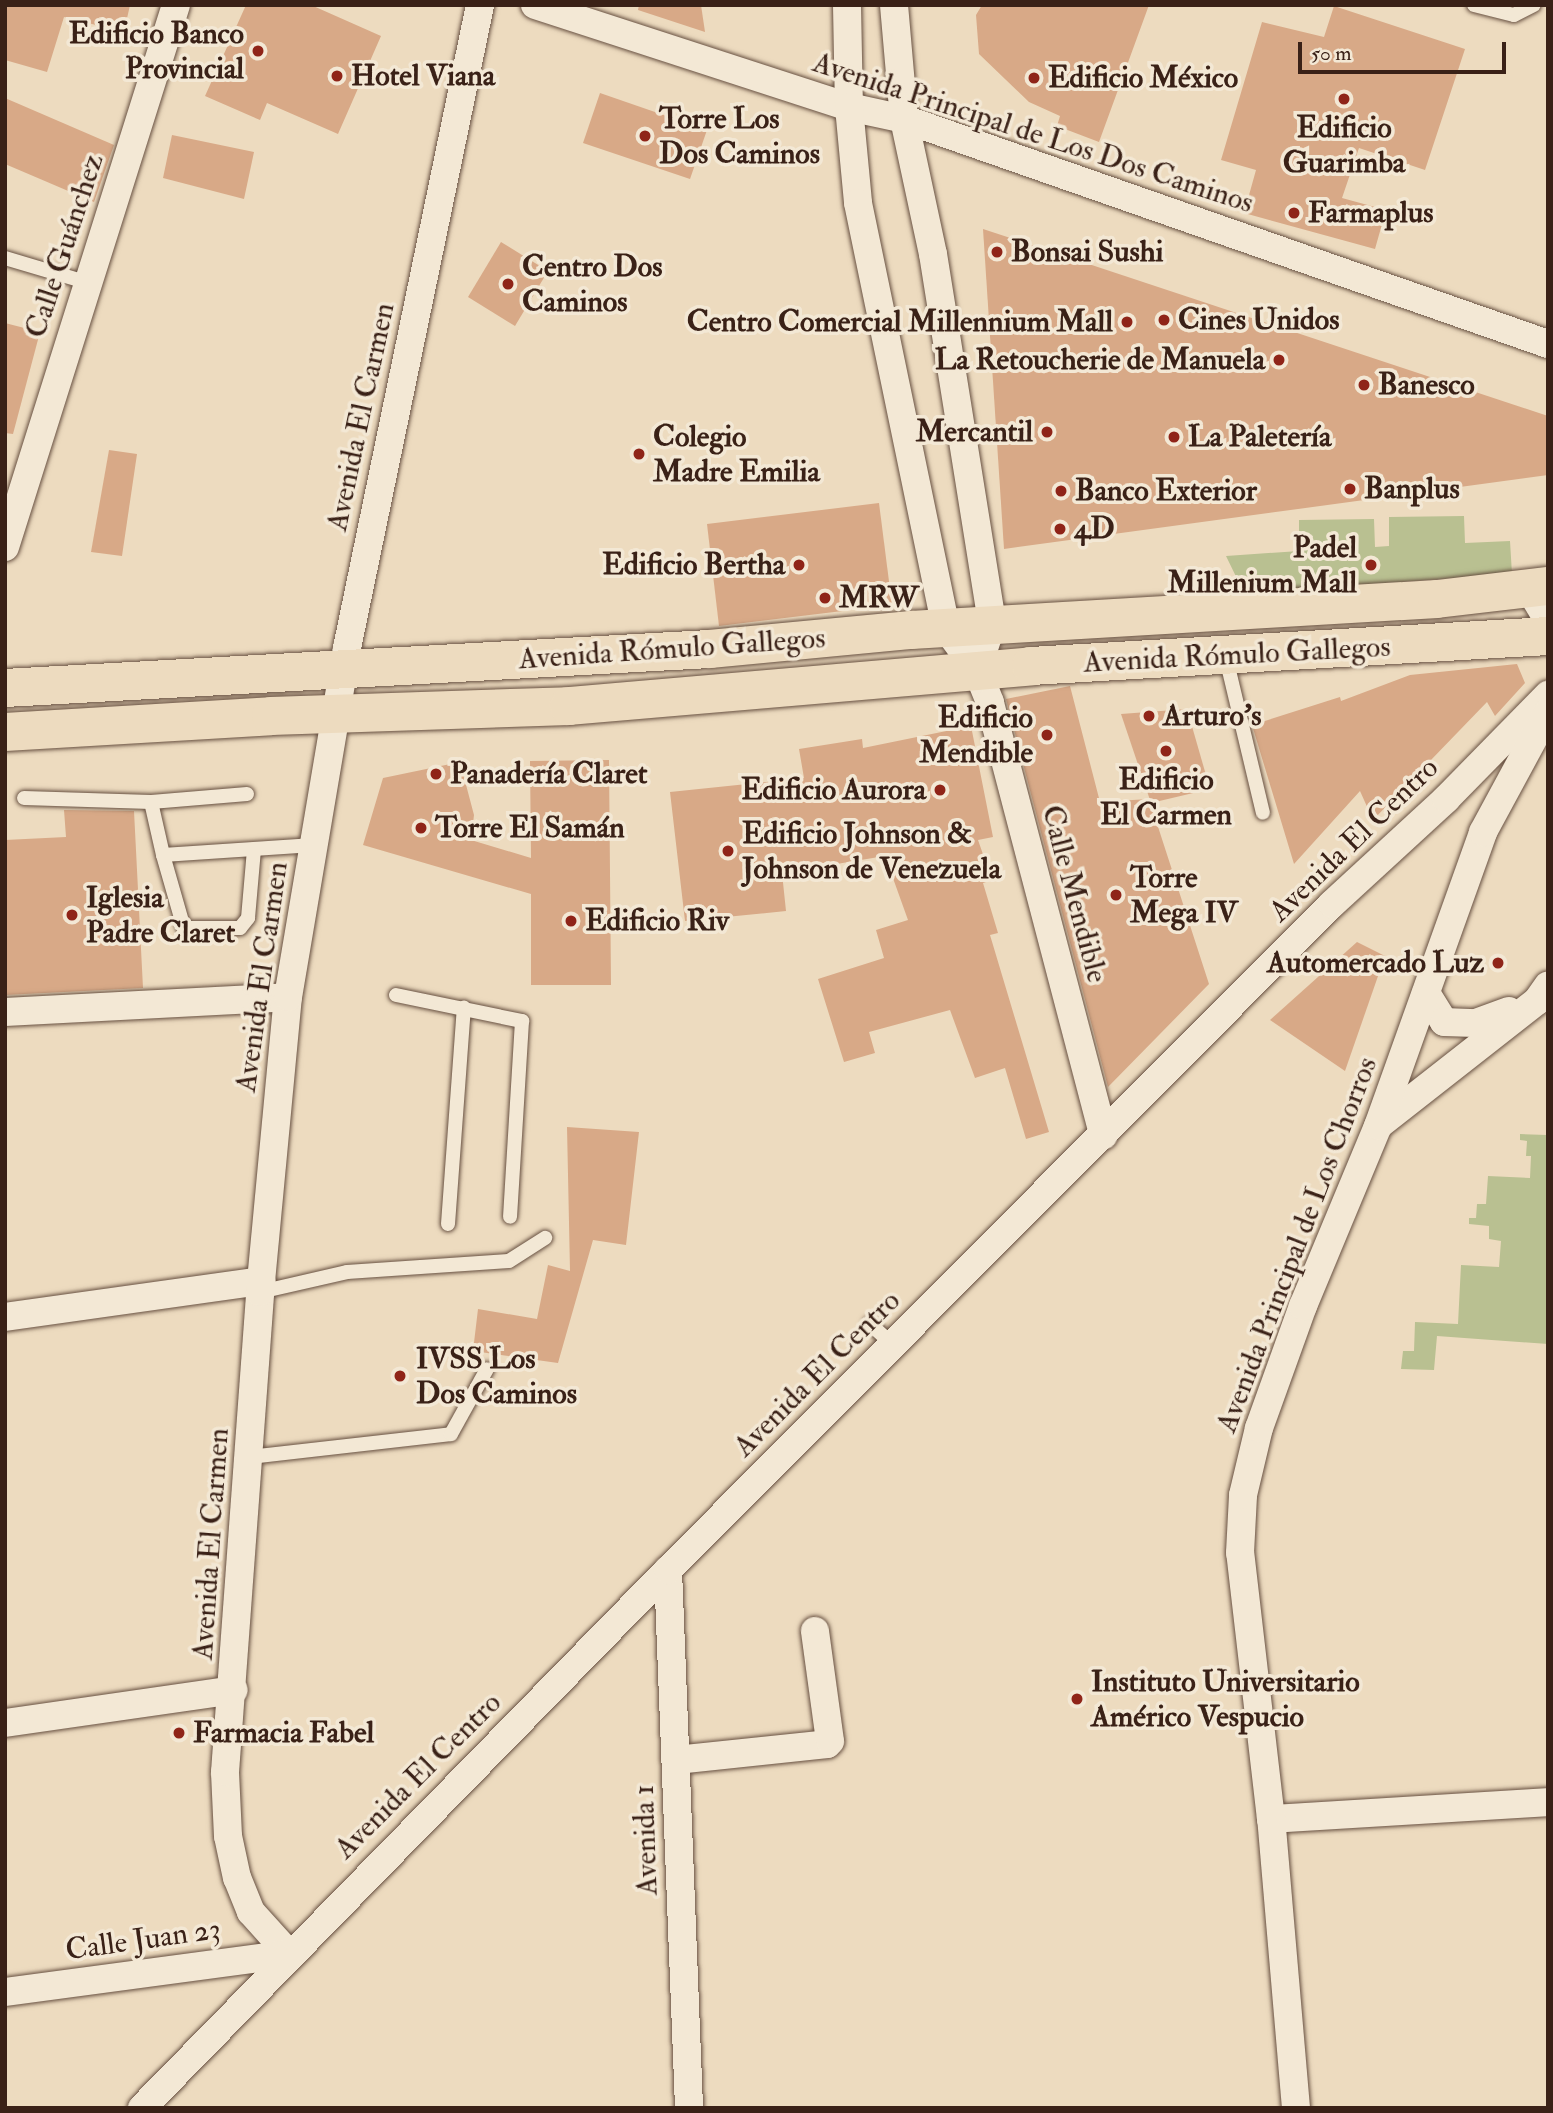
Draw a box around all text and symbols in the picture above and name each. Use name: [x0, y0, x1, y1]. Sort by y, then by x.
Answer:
place label: Edificio Banco Provincial: [69, 16, 244, 86]
scale bar: [1301, 28, 1509, 72]
text: 50 m: [1311, 40, 1352, 67]
marker: Edificio Banco Provincial: [250, 43, 266, 59]
street label: Avenida Principal de Los Dos Caminos: [808, 45, 1258, 221]
place label: Hotel Viana: [351, 58, 495, 94]
place label: Edificio México: [1048, 60, 1238, 96]
marker: Hotel Viana: [329, 68, 345, 84]
marker: Edificio México: [1026, 70, 1042, 86]
marker: Edificio Guarimba: [1336, 91, 1352, 107]
place label: Torre Los Dos Caminos: [659, 101, 820, 172]
place label: Edificio Guarimba: [1283, 110, 1405, 180]
marker: Torre Los Dos Caminos: [637, 128, 653, 144]
street label: Calle Guánchez: [18, 149, 112, 343]
place label: Farmaplus: [1308, 195, 1433, 231]
marker: Farmaplus: [1286, 205, 1302, 221]
place label: Bonsai Sushi: [1011, 234, 1163, 270]
marker: Bonsai Sushi: [989, 244, 1005, 260]
place label: Centro Dos Caminos: [522, 249, 663, 320]
marker: Centro Dos Caminos: [500, 276, 516, 292]
street label: Avenida El Carmen: [319, 300, 403, 534]
place label: Cines Unidos: [1178, 302, 1340, 338]
place label: Centro Comercial Millennium Mall: [687, 304, 1113, 340]
marker: Cines Unidos: [1156, 312, 1172, 328]
marker: Centro Comercial Millennium Mall: [1119, 314, 1135, 330]
place label: La Retoucherie de Manuela: [935, 342, 1265, 378]
marker: La Retoucherie de Manuela: [1271, 352, 1287, 368]
place label: Banesco: [1378, 367, 1475, 403]
marker: Banesco: [1356, 377, 1372, 393]
place label: Mercantil: [916, 414, 1033, 450]
place label: Colegio Madre Emilia: [653, 419, 820, 490]
place label: La Paletería: [1188, 419, 1331, 455]
marker: Mercantil: [1039, 424, 1055, 440]
marker: La Paletería: [1166, 429, 1182, 445]
marker: Colegio Madre Emilia: [631, 446, 647, 462]
place label: Banplus: [1364, 471, 1460, 507]
place label: Banco Exterior: [1075, 473, 1257, 509]
marker: Banplus: [1342, 481, 1358, 497]
marker: Banco Exterior: [1053, 483, 1069, 499]
place label: 4D: [1074, 511, 1115, 547]
marker: 4D: [1052, 521, 1068, 537]
place label: Padel Millenium Mall: [1167, 530, 1357, 600]
place label: Edificio Bertha: [602, 547, 785, 583]
marker: Edificio Bertha: [791, 557, 807, 573]
marker: Padel Millenium Mall: [1363, 557, 1379, 573]
place label: MRW: [839, 580, 919, 616]
marker: MRW: [817, 590, 833, 606]
street label: Avenida Rómulo Gallegos: [517, 620, 827, 678]
street label: Avenida Rómulo Gallegos: [1082, 629, 1392, 681]
place label: Arturo's: [1163, 698, 1261, 734]
place label: Edificio Mendible: [919, 700, 1033, 770]
marker: Arturo's: [1141, 708, 1157, 724]
marker: Edificio Mendible: [1039, 727, 1055, 743]
marker: Edificio El Carmen: [1158, 743, 1174, 759]
street label: Avenida El Centro: [1262, 750, 1446, 930]
place label: Panadería Claret: [450, 756, 647, 792]
place label: Edificio El Carmen: [1100, 762, 1232, 832]
marker: Panadería Claret: [428, 766, 444, 782]
place label: Edificio Aurora: [741, 772, 926, 808]
marker: Edificio Aurora: [932, 782, 948, 798]
street label: Calle Mendible: [1033, 801, 1115, 987]
place label: Torre El Samán: [435, 810, 625, 846]
place label: Edificio Johnson & Johnson de Venezuela: [742, 816, 1001, 886]
marker: Torre El Samán: [413, 820, 429, 836]
marker: Edificio Johnson & Johnson de Venezuela: [720, 843, 736, 859]
street label: Avenida El Carmen: [228, 859, 296, 1095]
place label: Torre Mega IV: [1130, 860, 1238, 930]
place label: Iglesia Padre Claret: [86, 880, 235, 950]
marker: Torre Mega IV: [1108, 887, 1124, 903]
place label: Edificio Riv: [585, 903, 729, 939]
marker: Iglesia Padre Claret: [64, 907, 80, 923]
marker: Edificio Riv: [563, 913, 579, 929]
place label: Automercado Luz: [1267, 945, 1484, 981]
marker: Automercado Luz: [1490, 955, 1506, 971]
street label: Avenida Principal de Los Chorros: [1209, 1052, 1385, 1438]
street label: Avenida El Centro: [726, 1283, 908, 1465]
place label: IVSS Los Dos Caminos: [416, 1341, 577, 1412]
marker: IVSS Los Dos Caminos: [390, 1366, 410, 1386]
street label: Avenida El Carmen: [185, 1427, 237, 1661]
place label: Instituto Universitario Américo Vespucio: [1091, 1664, 1360, 1734]
street label: Avenida El Centro: [327, 1685, 509, 1867]
marker: Instituto Universitario Américo Vespucio: [1069, 1691, 1085, 1707]
place label: Farmacia Fabel: [193, 1715, 374, 1751]
marker: Farmacia Fabel: [171, 1725, 187, 1741]
street label: Avenida 1: [626, 1784, 666, 1896]
street label: Calle Juan 23: [63, 1911, 223, 1969]

